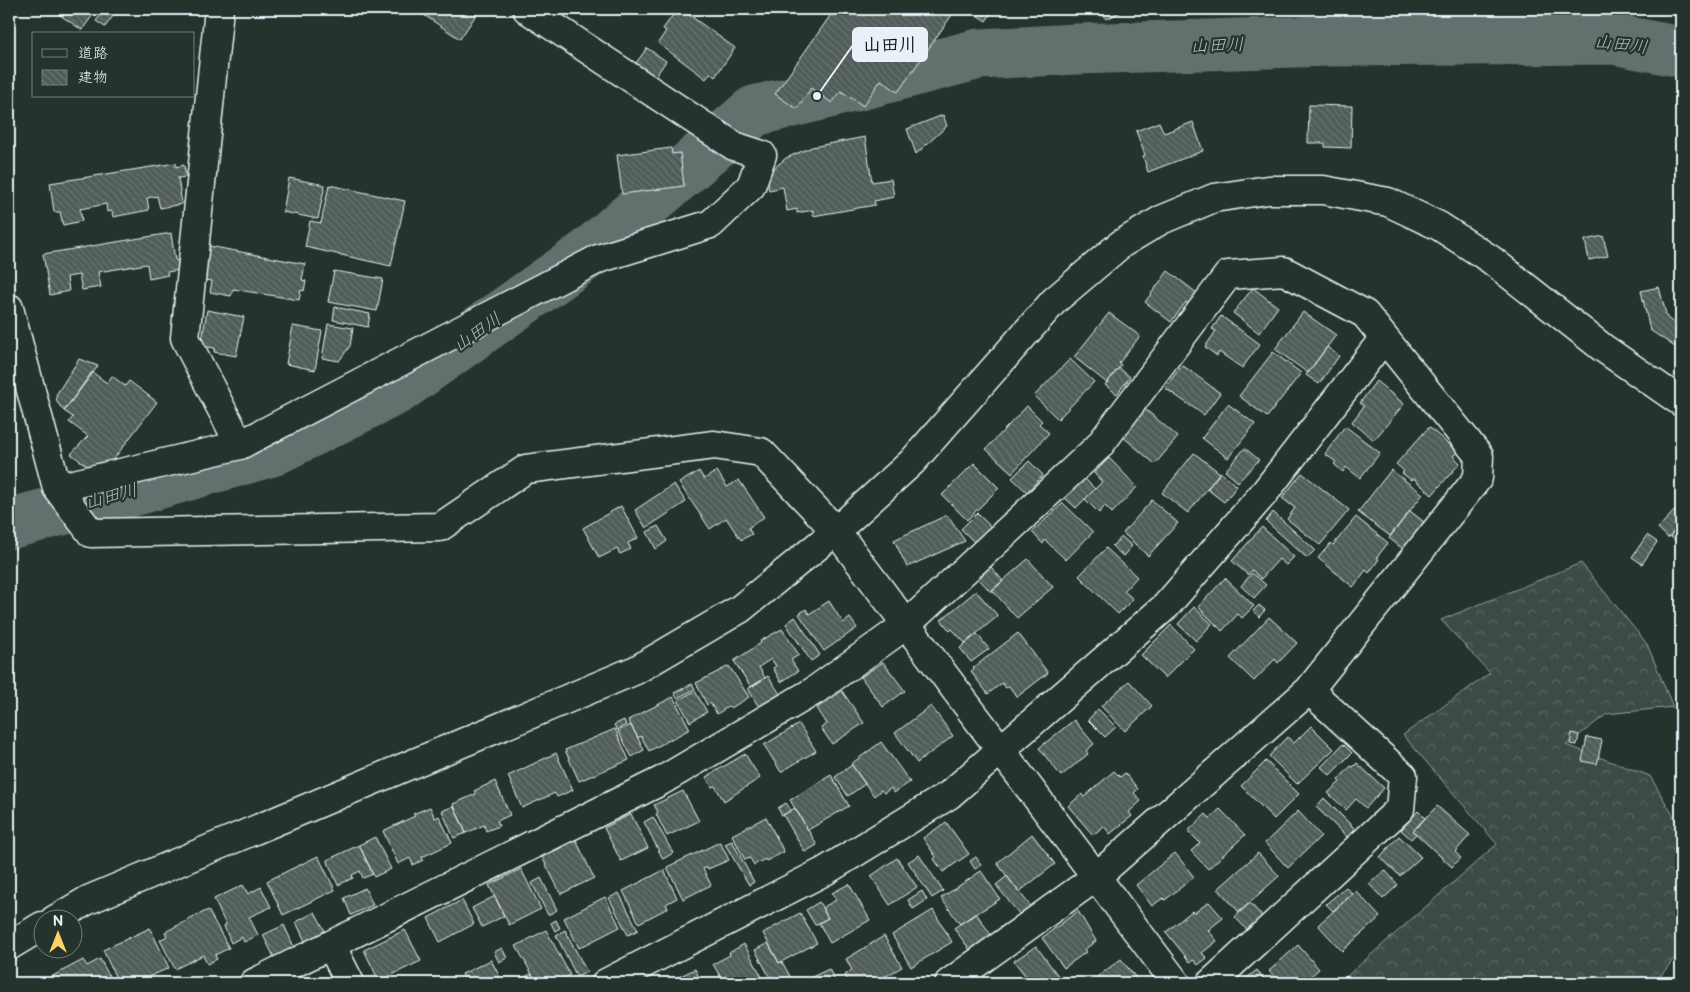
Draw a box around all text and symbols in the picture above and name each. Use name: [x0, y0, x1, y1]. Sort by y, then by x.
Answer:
callout: 山田川: [853, 28, 927, 61]
water label: 山田川: [1593, 31, 1649, 58]
legend: [32, 32, 195, 98]
water label: 山田川: [1190, 34, 1244, 57]
text: 山田川: [863, 35, 917, 56]
text: 道路: [78, 44, 108, 63]
text: 建物: [78, 68, 108, 87]
water label: 山田川: [449, 308, 505, 356]
water label: 山田川: [82, 479, 140, 514]
north arrow: [32, 910, 82, 960]
text: N: [53, 913, 63, 930]

